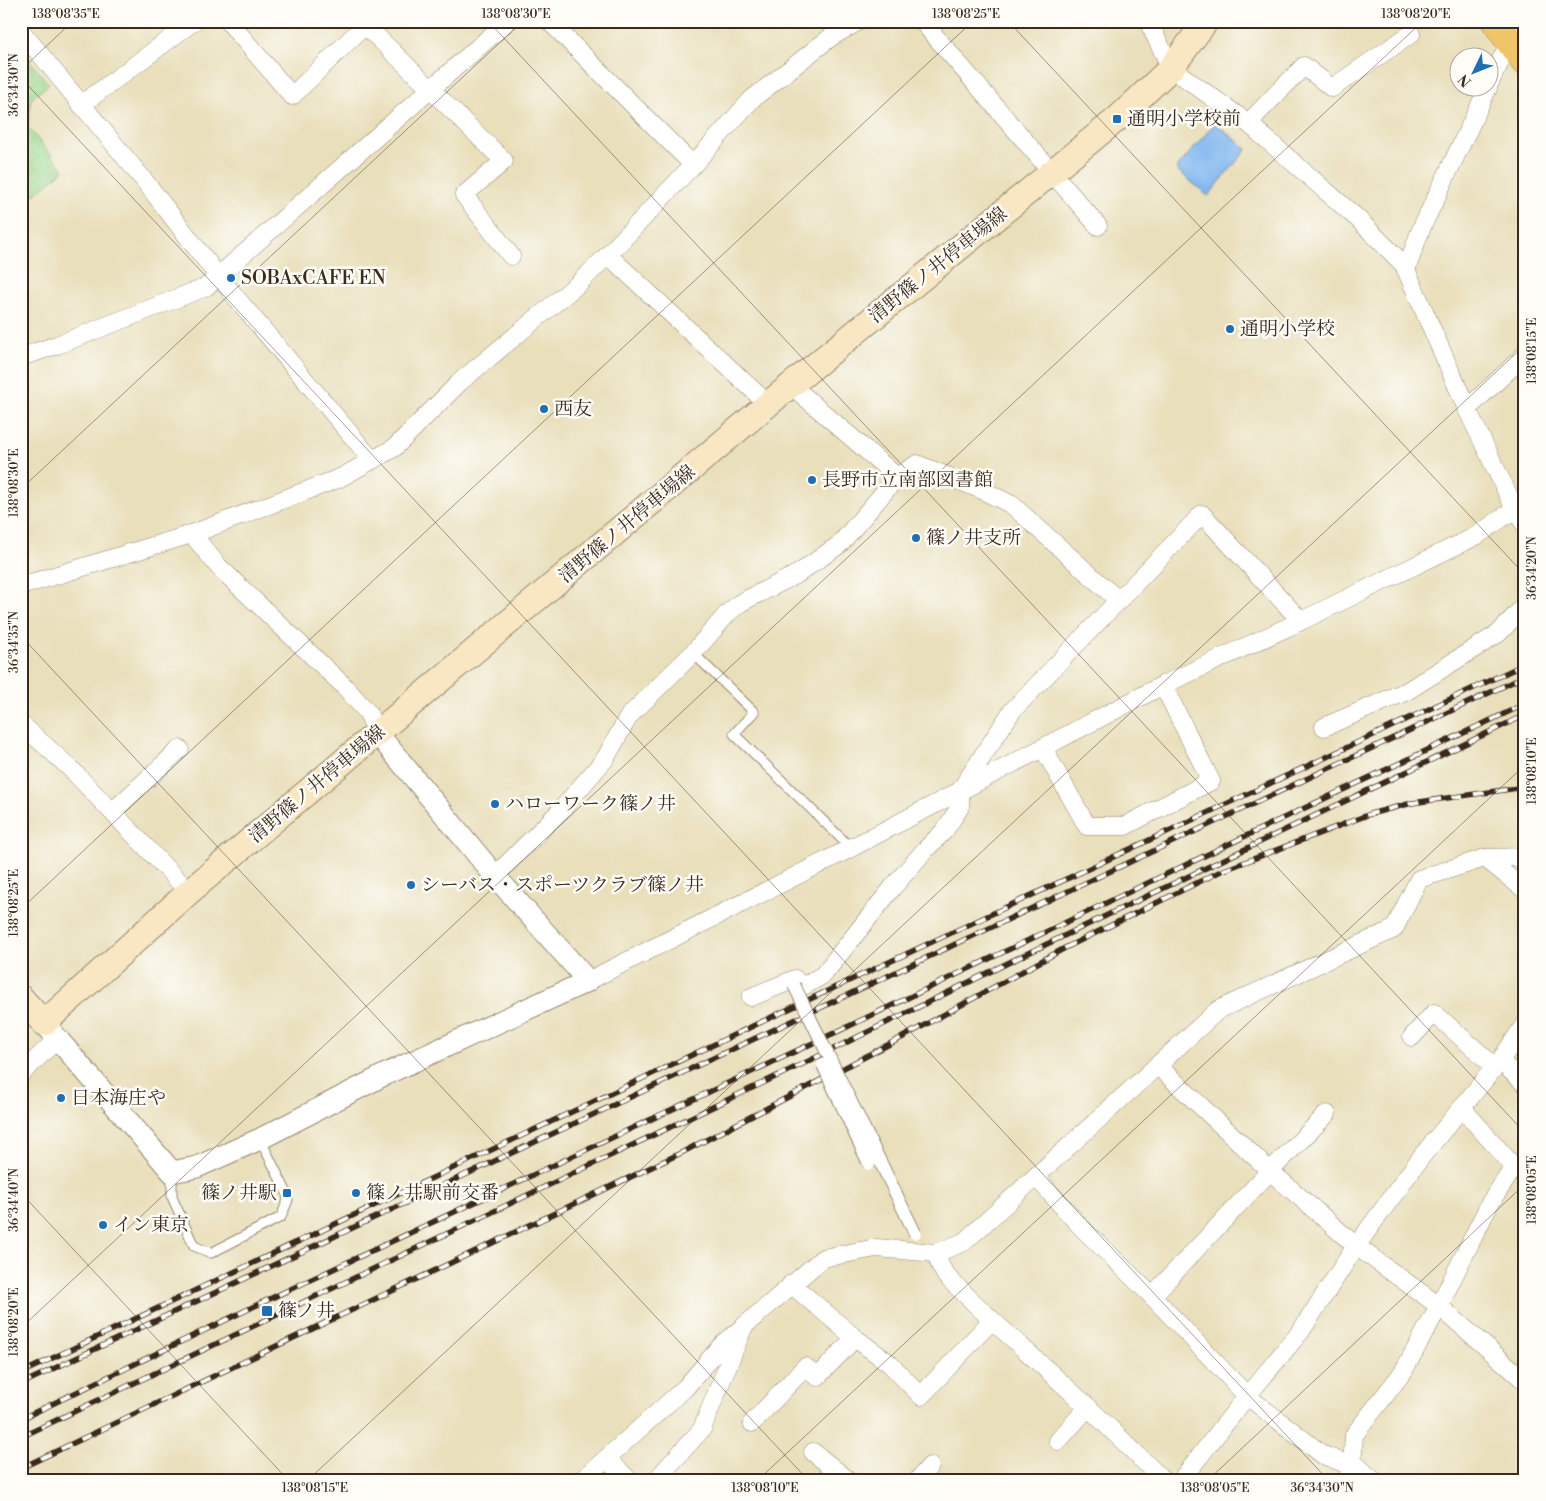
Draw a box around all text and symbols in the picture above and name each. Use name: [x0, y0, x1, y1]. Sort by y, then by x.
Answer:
text: 138°08'35"E: [32, 7, 100, 22]
text: 138°08'30"E: [481, 7, 551, 22]
text: 138°08'25"E: [932, 7, 1000, 22]
text: 138°08'20"E: [1381, 7, 1451, 22]
north arrow: [1448, 48, 1498, 98]
text: 36°34'30"N: [7, 53, 22, 117]
text: N: [1455, 70, 1476, 90]
place label: 通明小学校前: [1127, 107, 1241, 131]
marker: 通明小学校前: [1111, 113, 1123, 125]
street label: 清野篠ノ井停車場線: [864, 202, 1012, 328]
place label: SOBAxCAFE EN: [241, 266, 386, 290]
marker: SOBAxCAFE EN: [225, 272, 237, 284]
place label: 通明小学校: [1240, 317, 1335, 341]
text: 138°08'15"E: [1525, 318, 1540, 384]
marker: 通明小学校: [1224, 323, 1236, 335]
place label: 西友: [554, 397, 592, 421]
marker: 西友: [538, 403, 550, 415]
text: 138°08'30"E: [7, 448, 22, 518]
street label: 清野篠ノ井停車場線: [554, 460, 700, 588]
place label: 長野市立南部図書館: [822, 468, 993, 492]
marker: 長野市立南部図書館: [806, 474, 818, 486]
place label: 篠ノ井支所: [926, 526, 1021, 550]
marker: 篠ノ井支所: [910, 532, 922, 544]
text: 36°34'20"N: [1525, 536, 1540, 600]
text: 36°34'35"N: [7, 611, 22, 673]
street label: 清野篠ノ井停車場線: [244, 720, 390, 848]
text: 138°08'10"E: [1525, 737, 1540, 805]
place label: ハローワーク篠ノ井: [505, 792, 676, 816]
marker: ハローワーク篠ノ井: [489, 798, 501, 810]
text: 138°08'25"E: [7, 869, 22, 937]
place label: シーバス・スポーツクラブ篠ノ井: [421, 873, 704, 897]
marker: シーバス・スポーツクラブ篠ノ井: [405, 879, 417, 891]
place label: 日本海庄や: [71, 1086, 166, 1110]
marker: 日本海庄や: [55, 1092, 67, 1104]
text: 138°08'05"E: [1525, 1155, 1540, 1225]
text: 36°34'40"N: [7, 1168, 22, 1232]
place label: 篠ノ井駅: [201, 1181, 277, 1205]
place label: 篠ノ井駅前交番: [366, 1181, 499, 1205]
marker: 篠ノ井駅: [281, 1187, 293, 1199]
marker: 篠ノ井駅前交番: [350, 1187, 362, 1199]
place label: イン東京: [113, 1213, 189, 1237]
marker: イン東京: [97, 1219, 109, 1231]
text: 138°08'20"E: [7, 1287, 22, 1357]
place label: 篠ノ井: [278, 1299, 335, 1323]
marker: 篠ノ井: [260, 1304, 274, 1318]
text: 138°08'15"E: [282, 1481, 348, 1496]
text: 138°08'10"E: [731, 1481, 799, 1496]
text: 138°08'05"E: [1180, 1481, 1250, 1496]
text: 36°34'30"N: [1290, 1481, 1354, 1496]

